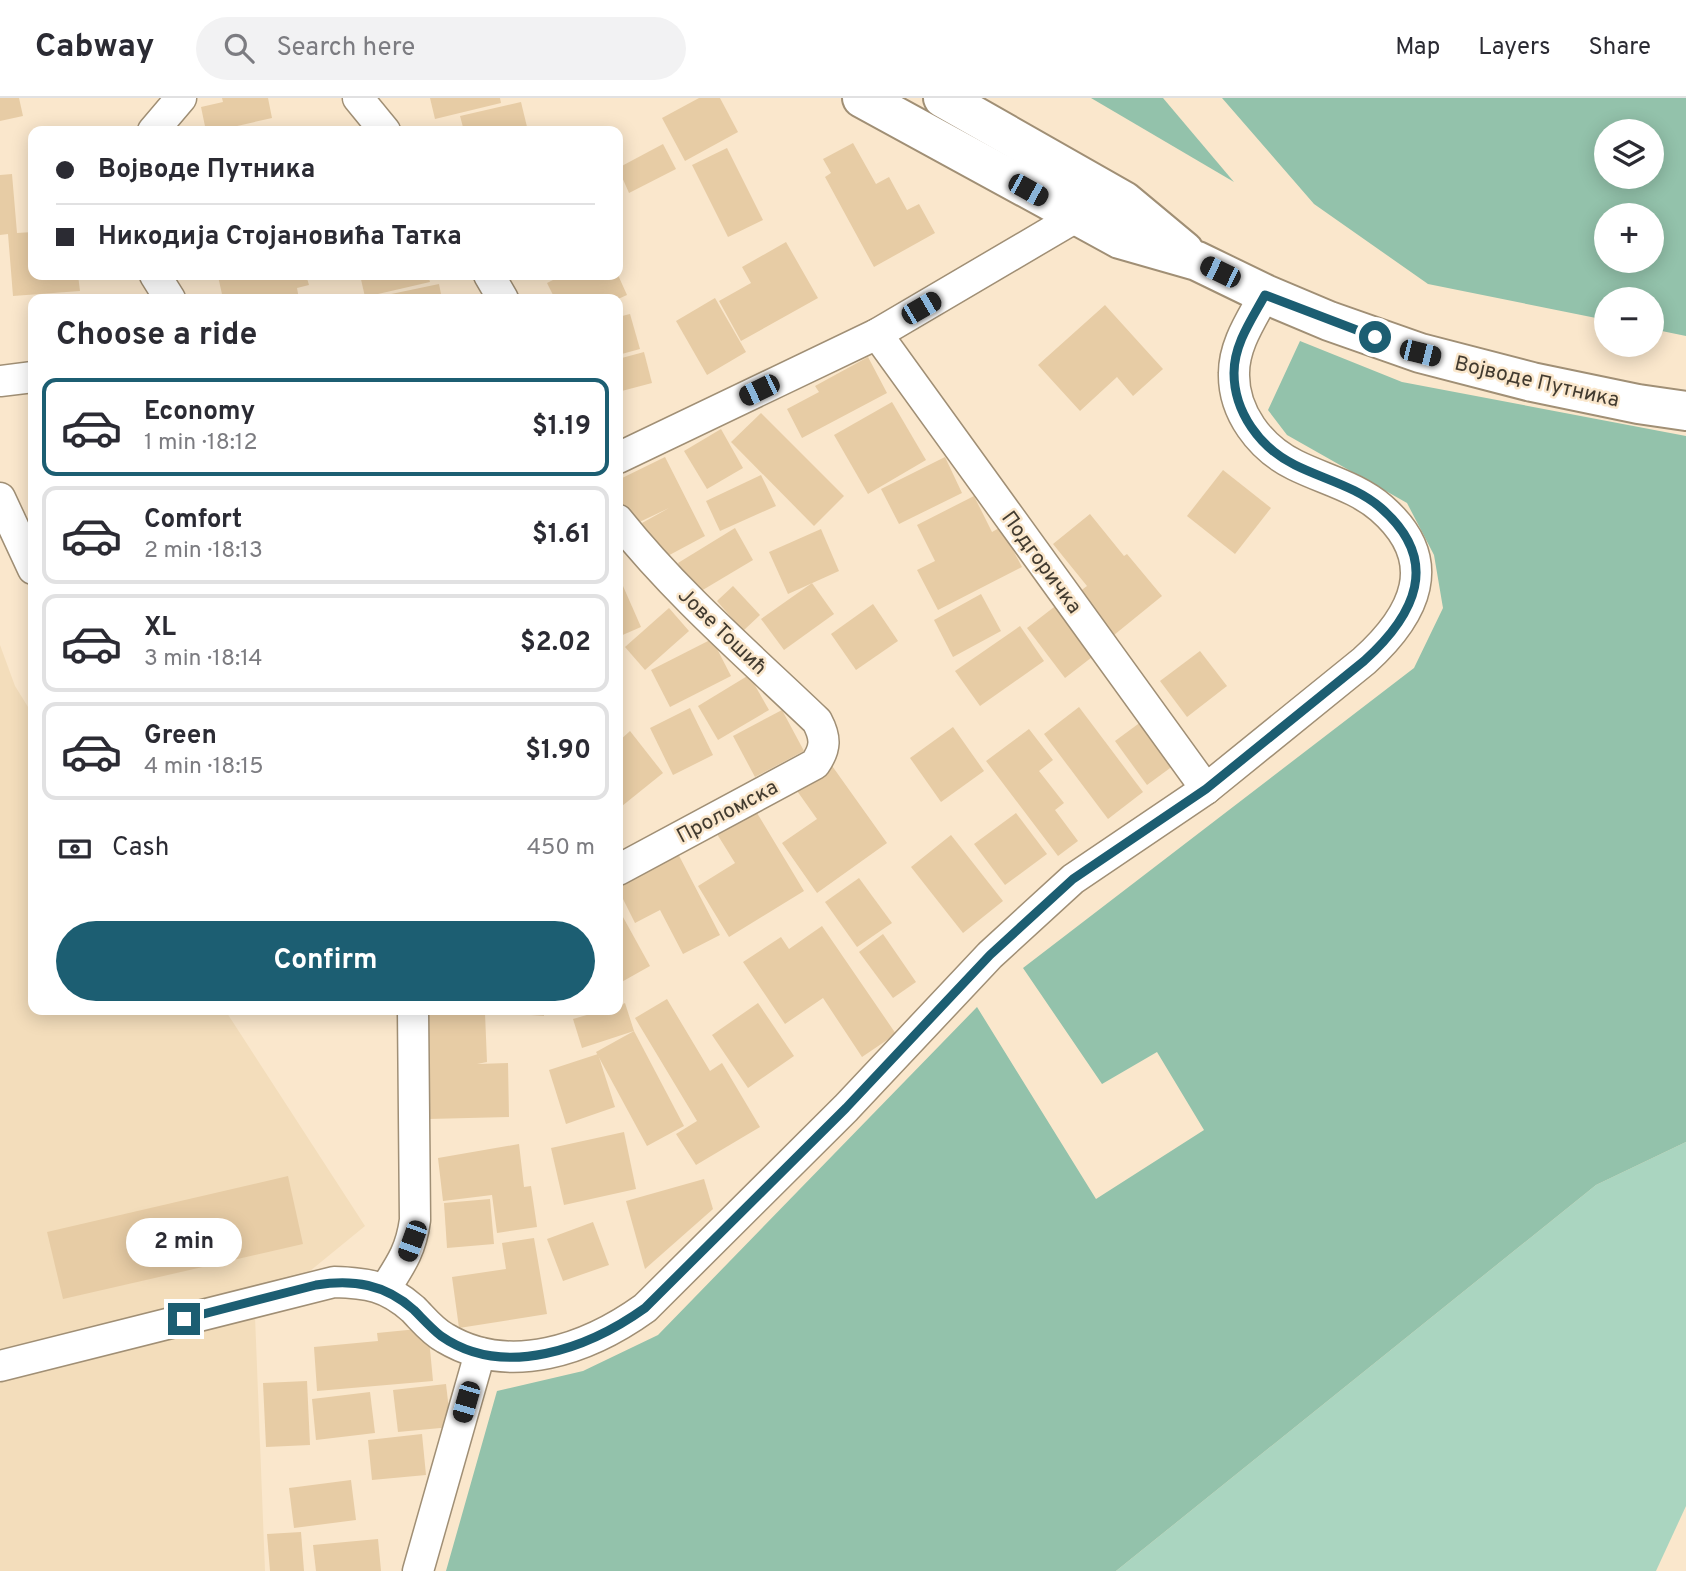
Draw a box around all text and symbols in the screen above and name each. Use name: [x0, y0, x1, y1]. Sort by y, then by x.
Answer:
search box: [196, 17, 686, 80]
text: Cabway: [35, 27, 154, 69]
icon: search: [220, 29, 258, 67]
text: Search here: [276, 32, 415, 65]
text: Map: [1395, 33, 1440, 63]
text: Layers: [1478, 33, 1550, 63]
text: Share: [1588, 33, 1651, 63]
map controls: [1594, 119, 1664, 357]
button: layers: [1594, 119, 1664, 189]
text: Војводе Путника: [98, 154, 315, 187]
car: [1005, 171, 1052, 209]
button: +: [1594, 203, 1664, 273]
text: Никодија Стојановића Татка: [98, 221, 462, 254]
car: [1197, 253, 1244, 291]
button: −: [1594, 287, 1664, 357]
car: [898, 288, 945, 328]
text: Choose a ride: [56, 316, 257, 356]
route start: [1359, 321, 1391, 353]
car: [1398, 338, 1443, 368]
street label: Војводе Путника: [1452, 350, 1622, 415]
car: [736, 371, 783, 409]
icon: car: [60, 396, 123, 459]
text: Economy: [144, 396, 255, 429]
text: $1.19: [532, 411, 591, 444]
text: 1 min · 18:12: [144, 429, 258, 458]
icon: car: [60, 504, 123, 567]
text: Comfort: [144, 504, 242, 537]
street label: Подгоричка: [994, 506, 1087, 620]
text: $1.61: [532, 519, 591, 552]
text: 2 min · 18:13: [144, 537, 263, 566]
street label: Јове Тошић: [671, 583, 772, 681]
icon: car: [60, 612, 123, 675]
text: XL: [144, 612, 176, 645]
text: $2.02: [520, 627, 591, 660]
text: 3 min · 18:14: [144, 645, 263, 674]
icon: car: [60, 720, 123, 783]
text: Green: [144, 720, 217, 753]
text: $1.90: [525, 735, 591, 768]
text: 4 min · 18:15: [144, 753, 263, 782]
street label: Проломска: [672, 774, 783, 850]
icon: cash: [56, 830, 94, 868]
text: Cash: [112, 832, 169, 865]
text: 450 m: [527, 834, 595, 863]
button: Confirm: [56, 921, 595, 1001]
callout: 2 min: [126, 1218, 242, 1266]
car: [395, 1218, 430, 1264]
text: 2 min: [154, 1228, 214, 1257]
route end: [168, 1303, 200, 1335]
car: [451, 1379, 482, 1425]

